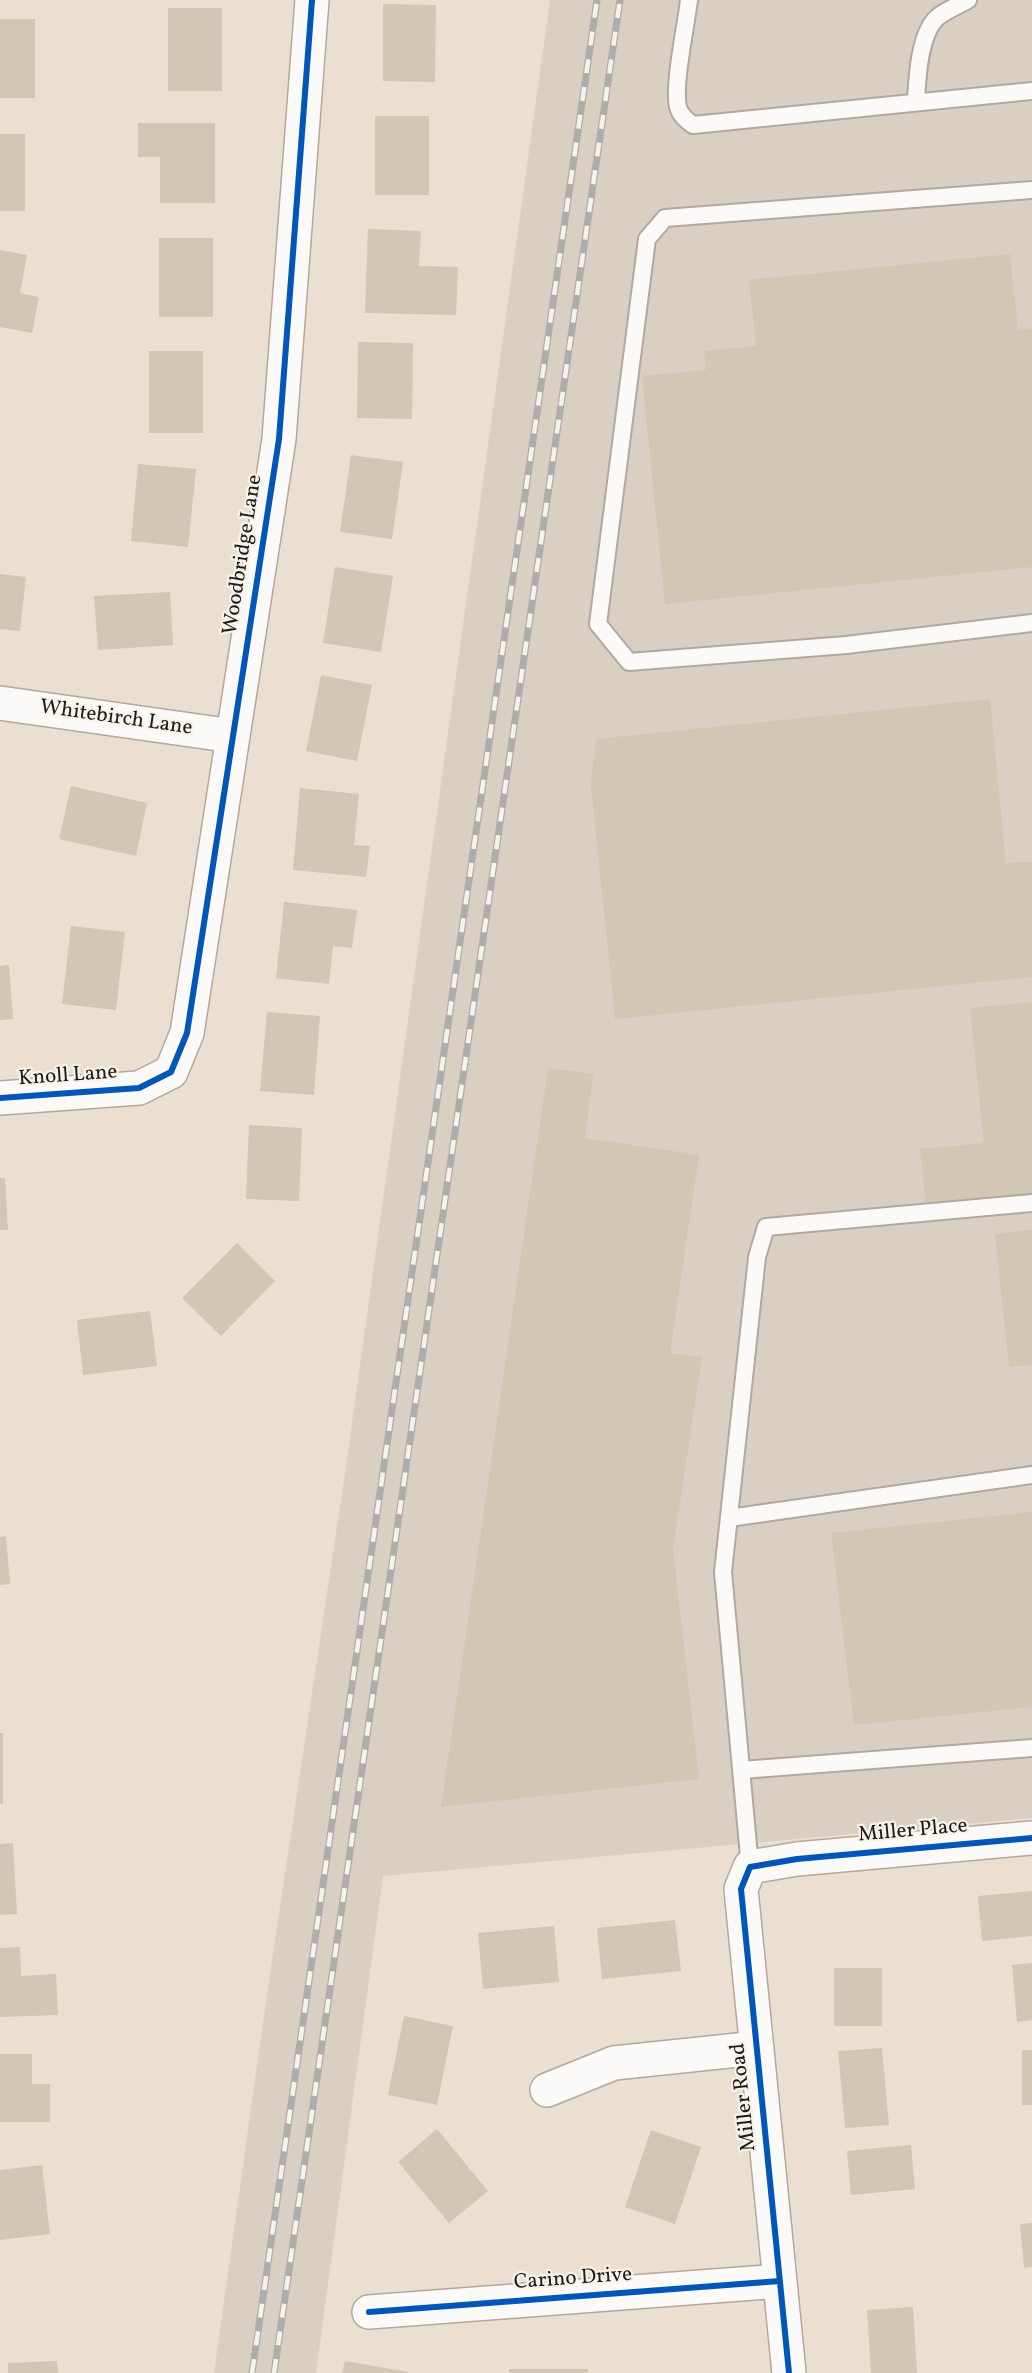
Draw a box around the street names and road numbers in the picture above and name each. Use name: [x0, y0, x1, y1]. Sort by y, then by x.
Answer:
street label: Woodbridge Lane: [219, 473, 269, 637]
street label: Whitebirch Lane: [38, 696, 194, 742]
street label: Knoll Lane: [18, 1061, 118, 1093]
street label: Miller Place: [857, 1815, 969, 1849]
street label: Miller Road: [727, 2042, 763, 2152]
street label: Carino Drive: [513, 2263, 633, 2297]

